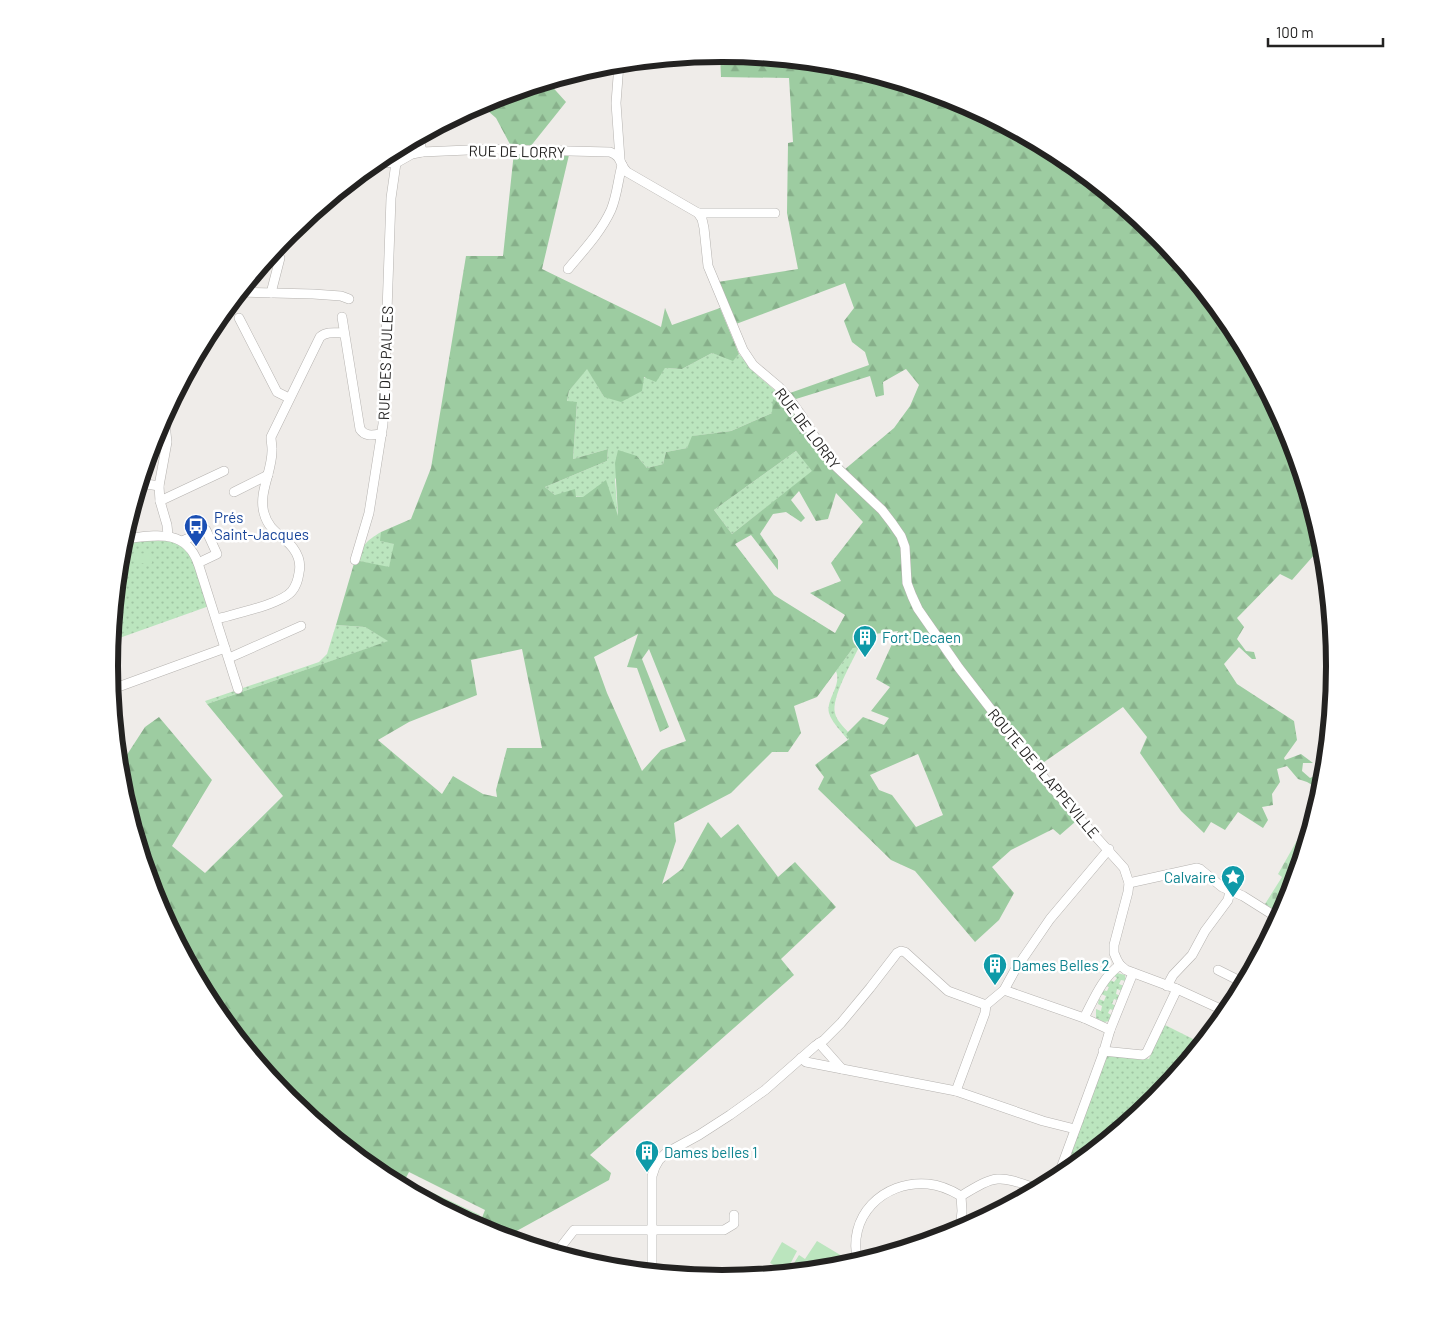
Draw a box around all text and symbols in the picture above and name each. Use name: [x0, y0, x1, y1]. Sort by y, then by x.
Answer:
scale bar: [1268, 15, 1383, 47]
text: 100 m: [1276, 23, 1314, 41]
street label: RUE DE LORRY: [468, 141, 566, 161]
street label: RUE DES PAULES: [374, 305, 396, 421]
street label: RUE DE LORRY: [772, 384, 844, 472]
place label: Prés Saint-Jacques: [214, 508, 309, 543]
bus stop icon: Prés Saint-Jacques: [183, 513, 209, 547]
building icon: Fort Decaen: [852, 624, 878, 658]
place label: Fort Decaen: [882, 628, 961, 646]
street label: ROUTE DE PLAPPEVILLE: [985, 705, 1103, 841]
place icon: Calvaire: [1220, 864, 1246, 898]
place label: Calvaire: [1164, 868, 1216, 886]
building icon: Dames Belles 2: [982, 952, 1008, 986]
place label: Dames Belles 2: [1012, 956, 1110, 974]
building icon: Dames belles 1: [634, 1139, 660, 1173]
place label: Dames belles 1: [664, 1143, 758, 1161]

